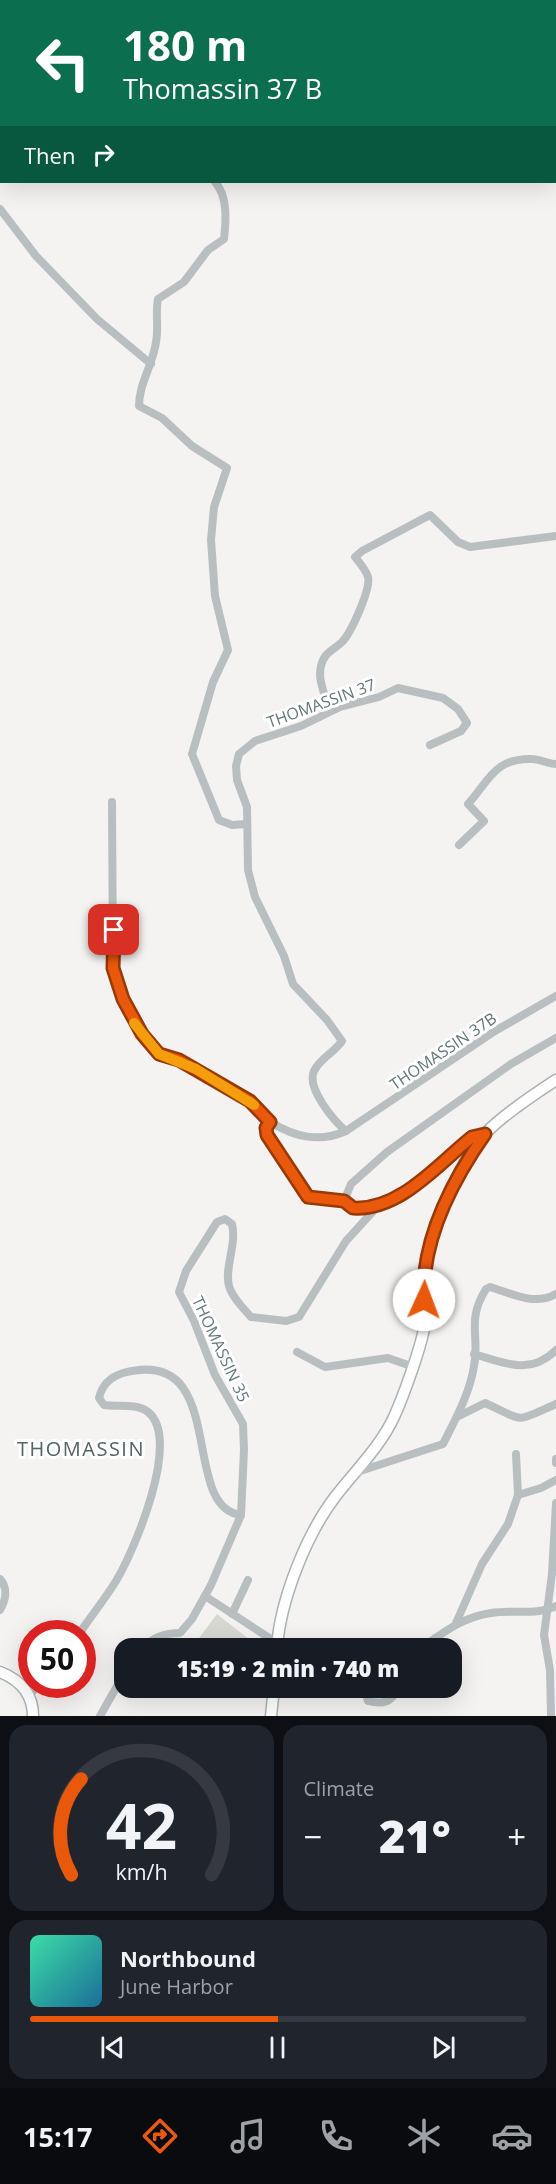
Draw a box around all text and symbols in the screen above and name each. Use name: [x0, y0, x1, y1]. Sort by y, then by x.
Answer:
text: 180 m: [123, 16, 247, 73]
icon: left: [24, 24, 102, 102]
text: Thomassin 37 B: [123, 70, 322, 107]
icon: right: [87, 138, 120, 171]
text: Then: [24, 140, 75, 170]
street label: THOMASSIN 37: [264, 673, 378, 733]
pin: [88, 904, 139, 955]
icon: arrive: [97, 913, 130, 946]
street label: THOMASSIN 37B: [385, 1007, 501, 1095]
position arrow: [392, 1268, 456, 1332]
street label: THOMASSIN 35: [187, 1293, 255, 1405]
district label: THOMASSIN: [17, 1435, 145, 1462]
speed limit sign: 50: [18, 1620, 96, 1698]
text: 15:19 · 2 min · 740 m: [177, 1653, 399, 1683]
text: Climate: [304, 1775, 374, 1802]
text: 42: [106, 1782, 177, 1867]
text: 21°: [379, 1805, 451, 1866]
text: −: [304, 1814, 322, 1859]
text: +: [507, 1814, 526, 1859]
text: km/h: [115, 1857, 167, 1886]
text: Northbound: [120, 1943, 256, 1973]
text: June Harbor: [120, 1973, 233, 2000]
icon: previous: [96, 2031, 129, 2064]
icon: pause: [261, 2031, 294, 2064]
icon: next: [427, 2031, 460, 2064]
icon: directions: [139, 2115, 181, 2157]
icon: music: [227, 2115, 269, 2157]
icon: phone: [315, 2115, 357, 2157]
icon: climate: [403, 2115, 445, 2157]
icon: car: [491, 2115, 533, 2157]
text: 15:17: [23, 2118, 92, 2155]

